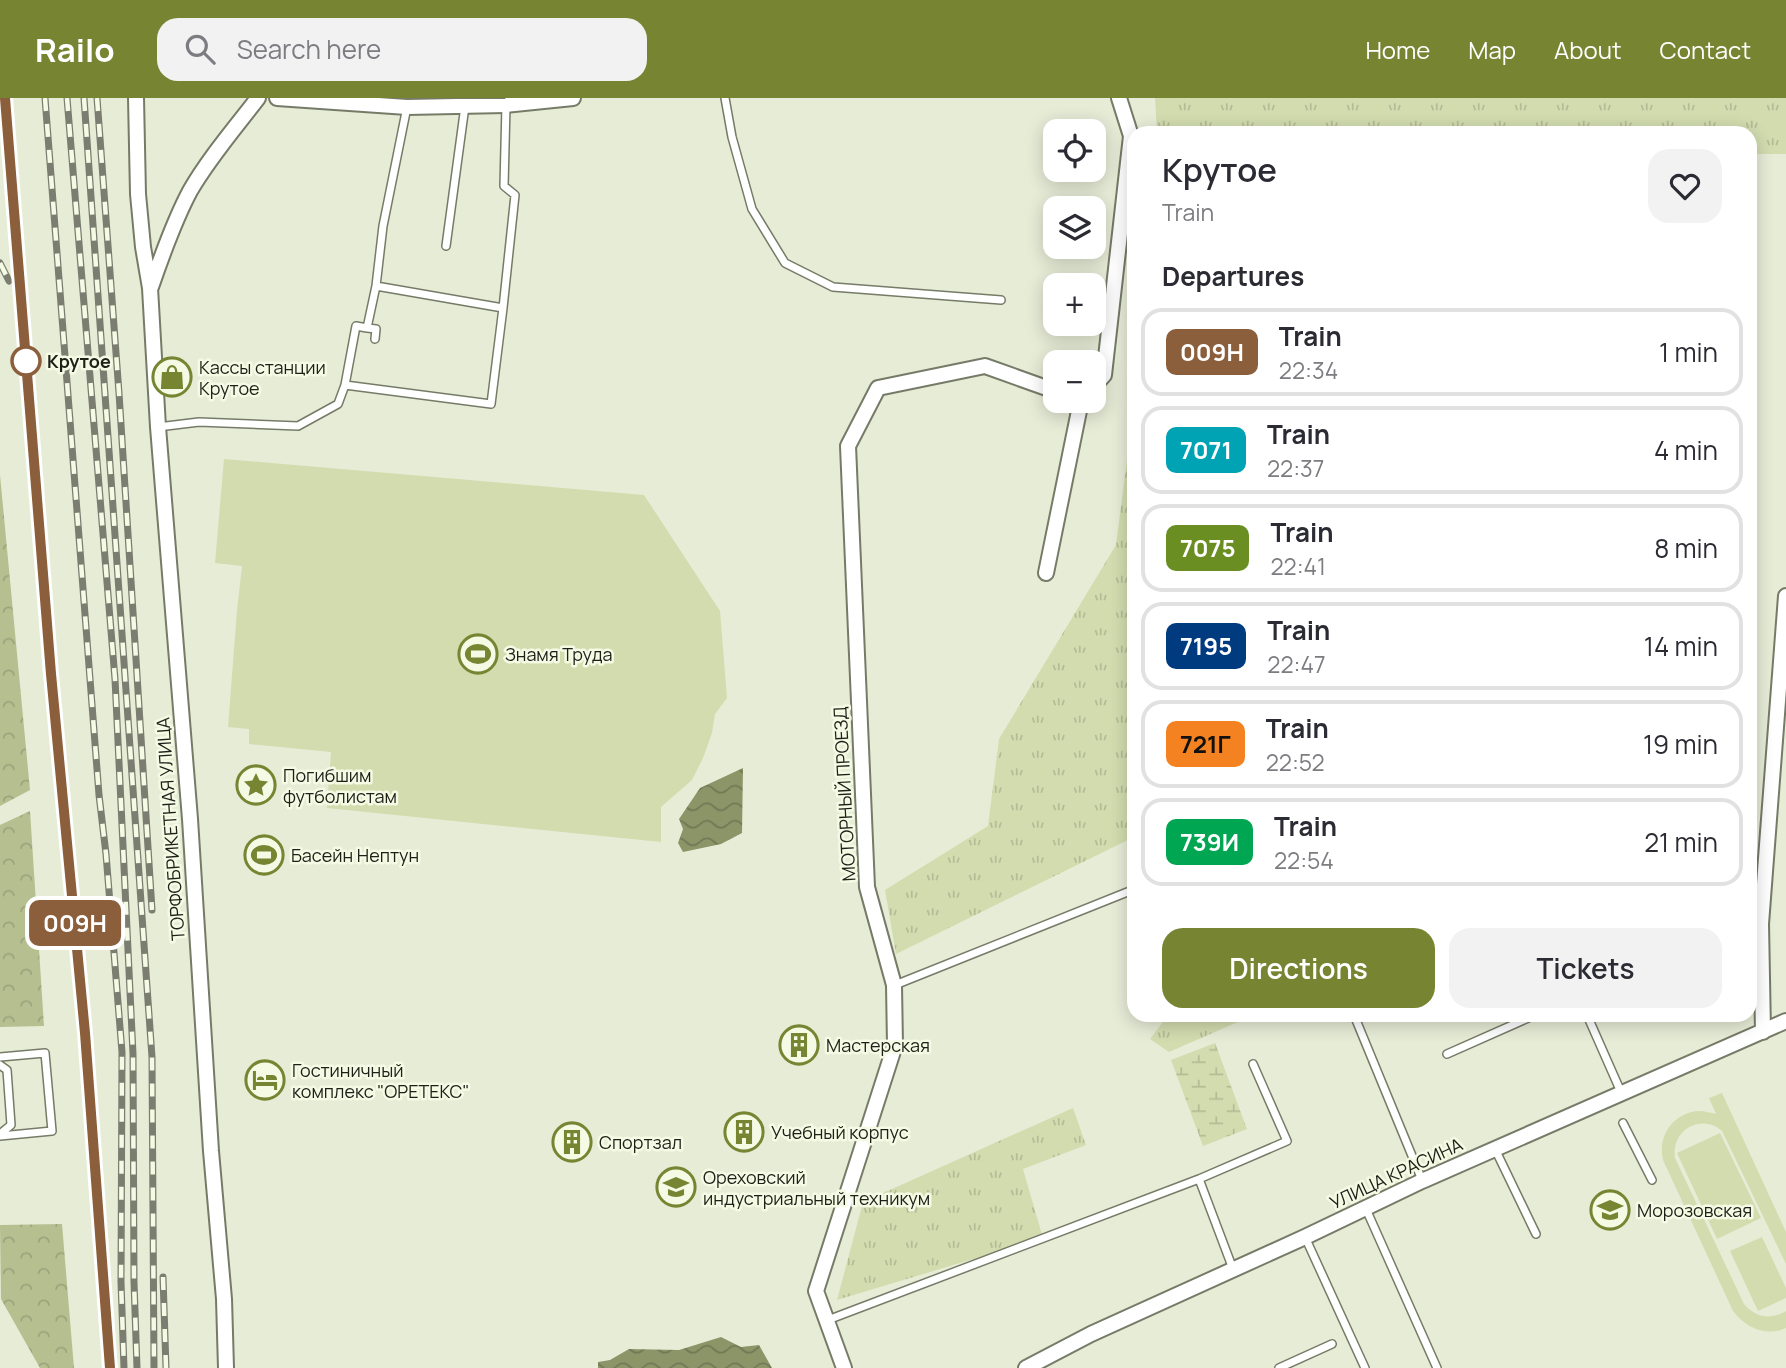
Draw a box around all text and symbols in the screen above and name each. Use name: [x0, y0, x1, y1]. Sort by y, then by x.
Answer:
search box: [157, 18, 647, 81]
text: Railo: [35, 27, 115, 72]
icon: search: [181, 30, 219, 68]
text: Search here: [237, 31, 381, 67]
text: Home: [1365, 33, 1430, 66]
text: Map: [1468, 33, 1516, 66]
text: About: [1554, 33, 1622, 66]
text: Contact: [1660, 33, 1751, 66]
map controls: [1043, 119, 1106, 413]
button: locate: [1043, 119, 1106, 182]
text: Крутое: [1162, 147, 1277, 192]
button: heart: [1648, 149, 1722, 223]
button: layers: [1043, 196, 1106, 259]
text: Train: [1162, 196, 1214, 228]
text: Departures: [1162, 258, 1304, 294]
button: +: [1043, 273, 1106, 336]
text: Train: [1279, 318, 1342, 354]
text: 1 min: [1659, 334, 1718, 370]
text: 009Н: [1180, 335, 1244, 368]
marker: Крутое: [11, 346, 41, 376]
place label: Крутое: [47, 349, 111, 373]
button: −: [1043, 350, 1106, 413]
text: 22:34: [1279, 354, 1338, 386]
place label: Кассы станции Крутое: [199, 355, 326, 400]
shop icon: Кассы станции Крутое: [151, 356, 193, 398]
text: Train: [1267, 416, 1330, 452]
text: 4 min: [1654, 432, 1718, 468]
text: 7071: [1180, 433, 1232, 466]
text: 22:37: [1267, 452, 1324, 484]
text: Train: [1270, 514, 1334, 550]
text: 8 min: [1654, 530, 1718, 566]
text: 7075: [1180, 531, 1235, 564]
text: 22:41: [1270, 550, 1326, 582]
text: Train: [1267, 612, 1330, 648]
text: 14 min: [1644, 628, 1718, 664]
text: 7195: [1180, 629, 1232, 662]
sports icon: Знамя Труда: [457, 633, 499, 675]
place label: Знамя Труда: [505, 642, 612, 666]
text: 22:47: [1267, 648, 1326, 680]
street label: МОТОРНЫЙ ПРОЕЗД: [827, 706, 861, 882]
text: Train: [1266, 710, 1329, 746]
street label: ТОРФОБРИКЕТНАЯ УЛИЦА: [150, 716, 190, 942]
text: 19 min: [1643, 726, 1718, 762]
text: 721Г: [1180, 727, 1231, 760]
text: 22:52: [1266, 746, 1325, 778]
place label: Погибшим футболистам: [283, 763, 397, 808]
place icon: Погибшим футболистам: [235, 764, 277, 806]
text: Train: [1274, 808, 1337, 844]
text: 21 min: [1644, 824, 1718, 860]
text: 739И: [1180, 825, 1239, 858]
sports icon: Басейн Нептун: [243, 834, 285, 876]
place label: Басейн Нептун: [291, 843, 419, 867]
text: 22:54: [1274, 844, 1334, 876]
line badge: 009Н: [26, 900, 124, 946]
text: 009Н: [43, 906, 107, 939]
button: Directions: [1162, 928, 1435, 1008]
button: Tickets: [1449, 928, 1722, 1008]
building icon: Мастерская: [778, 1024, 820, 1066]
place label: Мастерская: [826, 1033, 930, 1057]
place label: Гостиничный комплекс "ОРЕТЕКС": [292, 1058, 470, 1103]
hotel icon: Гостиничный комплекс "ОРЕТЕКС": [244, 1059, 286, 1101]
building icon: Учебный корпус: [723, 1111, 765, 1153]
place label: Учебный корпус: [771, 1120, 909, 1144]
building icon: Спортзал: [551, 1121, 593, 1163]
place label: Спортзал: [599, 1130, 682, 1154]
street label: УЛИЦА КРАСИНА: [1326, 1131, 1467, 1214]
place label: Ореховский индустриальный техникум: [703, 1165, 930, 1210]
school or university icon: Ореховский индустриальный техникум: [655, 1166, 697, 1208]
school or university icon: Морозовская: [1589, 1189, 1631, 1231]
place label: Морозовская: [1637, 1198, 1752, 1222]

